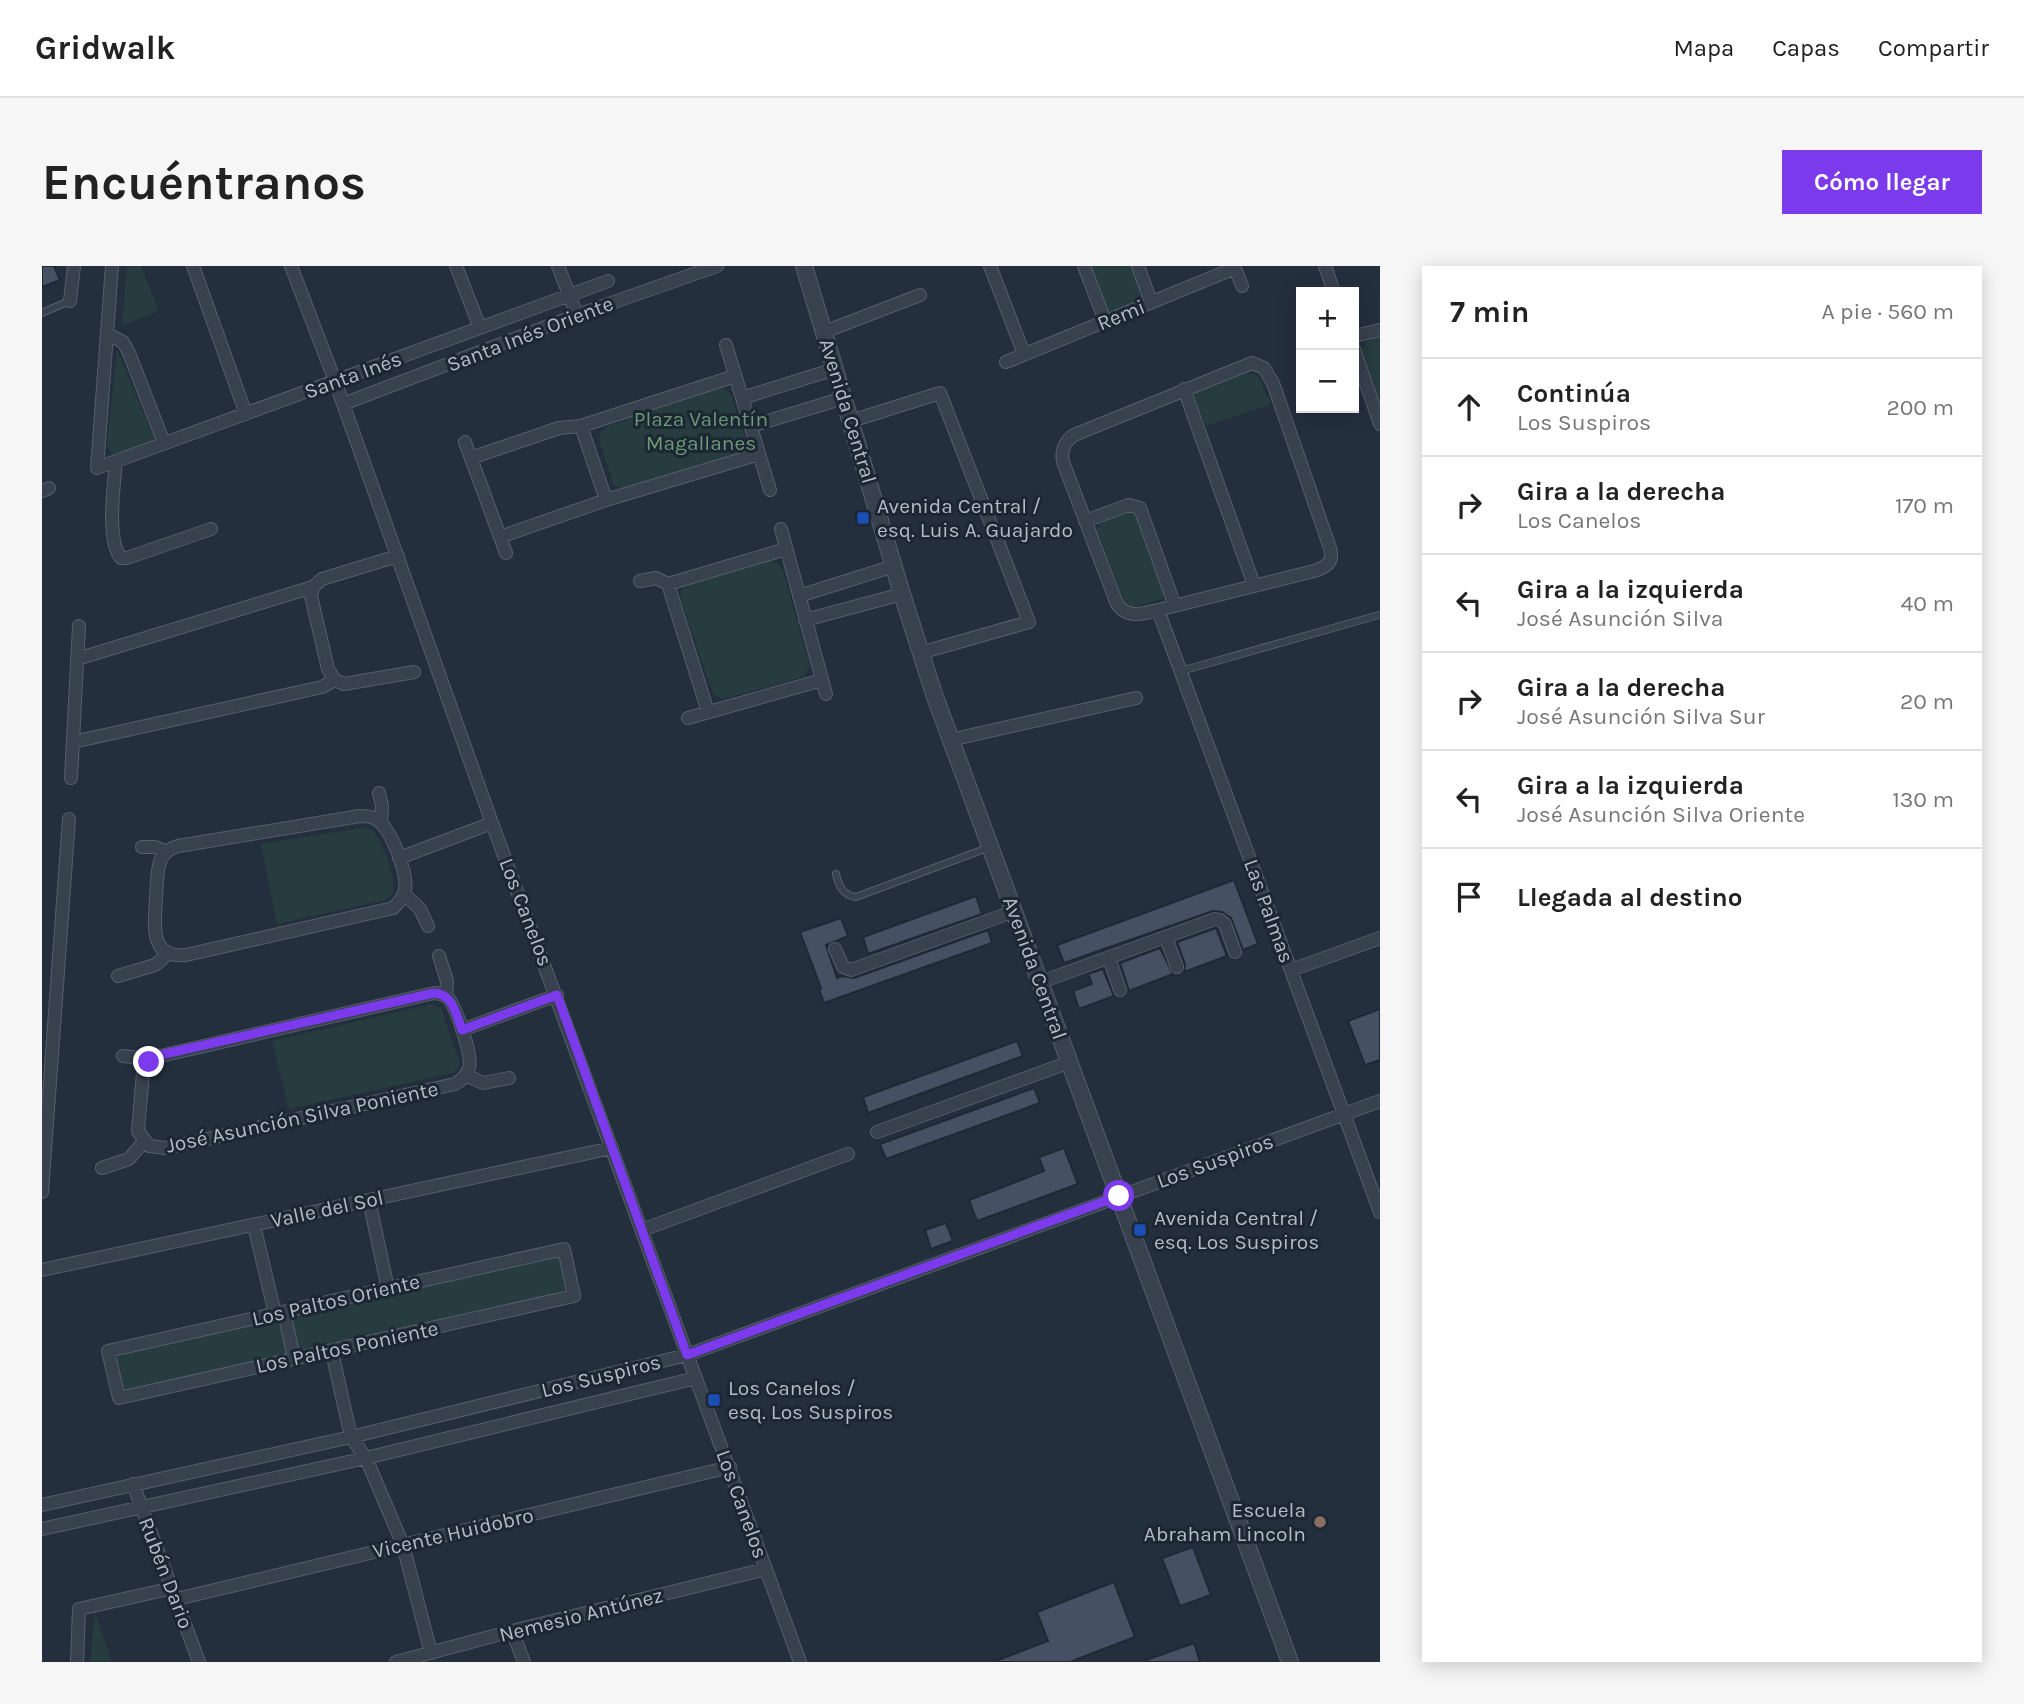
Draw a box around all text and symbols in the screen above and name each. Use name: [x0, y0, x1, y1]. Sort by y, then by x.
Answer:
text: Gridwalk: [35, 29, 175, 67]
text: Mapa: [1673, 34, 1734, 62]
text: Capas: [1772, 34, 1840, 62]
text: Compartir: [1878, 34, 1989, 62]
button: Cómo llegar: [1782, 150, 1982, 214]
text: Encuéntranos: [42, 154, 366, 211]
map controls: [1296, 287, 1359, 413]
button: +: [1296, 287, 1359, 350]
street label: Santa Inés Oriente: [443, 291, 617, 377]
text: 7 min: [1450, 294, 1530, 330]
street label: Remi: [1094, 295, 1148, 335]
text: A pie · 560 m: [1821, 298, 1954, 325]
street label: Avenida Central: [815, 336, 881, 486]
street label: Santa Inés: [301, 346, 405, 404]
button: −: [1296, 350, 1359, 413]
text: Continúa: [1517, 378, 1631, 409]
icon: ahead: [1450, 388, 1488, 426]
text: 200 m: [1886, 394, 1954, 421]
park label: Plaza Valentín Magallanes: [634, 407, 768, 455]
text: Los Suspiros: [1517, 409, 1651, 436]
text: Gira a la derecha: [1517, 476, 1726, 507]
icon: right: [1450, 486, 1488, 524]
text: 170 m: [1895, 492, 1954, 519]
place label: Avenida Central / esq. Luis A. Guajardo: [877, 494, 1073, 542]
text: Los Canelos: [1517, 507, 1641, 534]
marker: Avenida Central / esq. Luis A. Guajardo: [855, 510, 871, 526]
text: Gira a la izquierda: [1517, 574, 1744, 605]
icon: left: [1450, 584, 1488, 622]
text: 40 m: [1901, 590, 1954, 617]
text: José Asunción Silva: [1517, 605, 1723, 632]
text: Gira a la derecha: [1517, 672, 1726, 703]
icon: right: [1450, 682, 1488, 720]
text: 20 m: [1900, 688, 1954, 715]
text: José Asunción Silva Sur: [1517, 703, 1765, 730]
text: Gira a la izquierda: [1517, 770, 1744, 801]
icon: left: [1450, 780, 1488, 818]
text: 130 m: [1892, 786, 1954, 813]
text: José Asunción Silva Oriente: [1517, 801, 1805, 828]
street label: Los Canelos: [494, 855, 558, 969]
street label: Las Palmas: [1239, 856, 1299, 966]
icon: arrive: [1450, 878, 1488, 916]
text: Llegada al destino: [1517, 882, 1743, 913]
street label: Avenida Central: [998, 893, 1072, 1043]
route end: [133, 1046, 164, 1077]
street label: José Asunción Silva Poniente: [164, 1076, 440, 1158]
street label: Los Suspiros: [1153, 1129, 1277, 1193]
route start: [1103, 1180, 1134, 1211]
street label: Valle del Sol: [269, 1185, 385, 1233]
place label: Avenida Central / esq. Los Suspiros: [1154, 1206, 1319, 1254]
marker: Avenida Central / esq. Los Suspiros: [1132, 1222, 1148, 1238]
street label: Los Paltos Oriente: [250, 1269, 422, 1331]
street label: Los Paltos Poniente: [254, 1316, 440, 1378]
street label: Los Suspiros: [539, 1350, 663, 1402]
place label: Los Canelos / esq. Los Suspiros: [728, 1376, 893, 1424]
marker: Los Canelos / esq. Los Suspiros: [706, 1392, 722, 1408]
street label: Los Canelos: [711, 1447, 773, 1561]
place label: Escuela Abraham Lincoln: [1144, 1498, 1306, 1546]
street label: Vicente Huidobro: [370, 1503, 536, 1563]
street label: Rubén Dario: [134, 1514, 198, 1632]
marker: Escuela Abraham Lincoln: [1312, 1514, 1328, 1530]
street label: Nemesio Antúnez: [497, 1583, 665, 1647]

